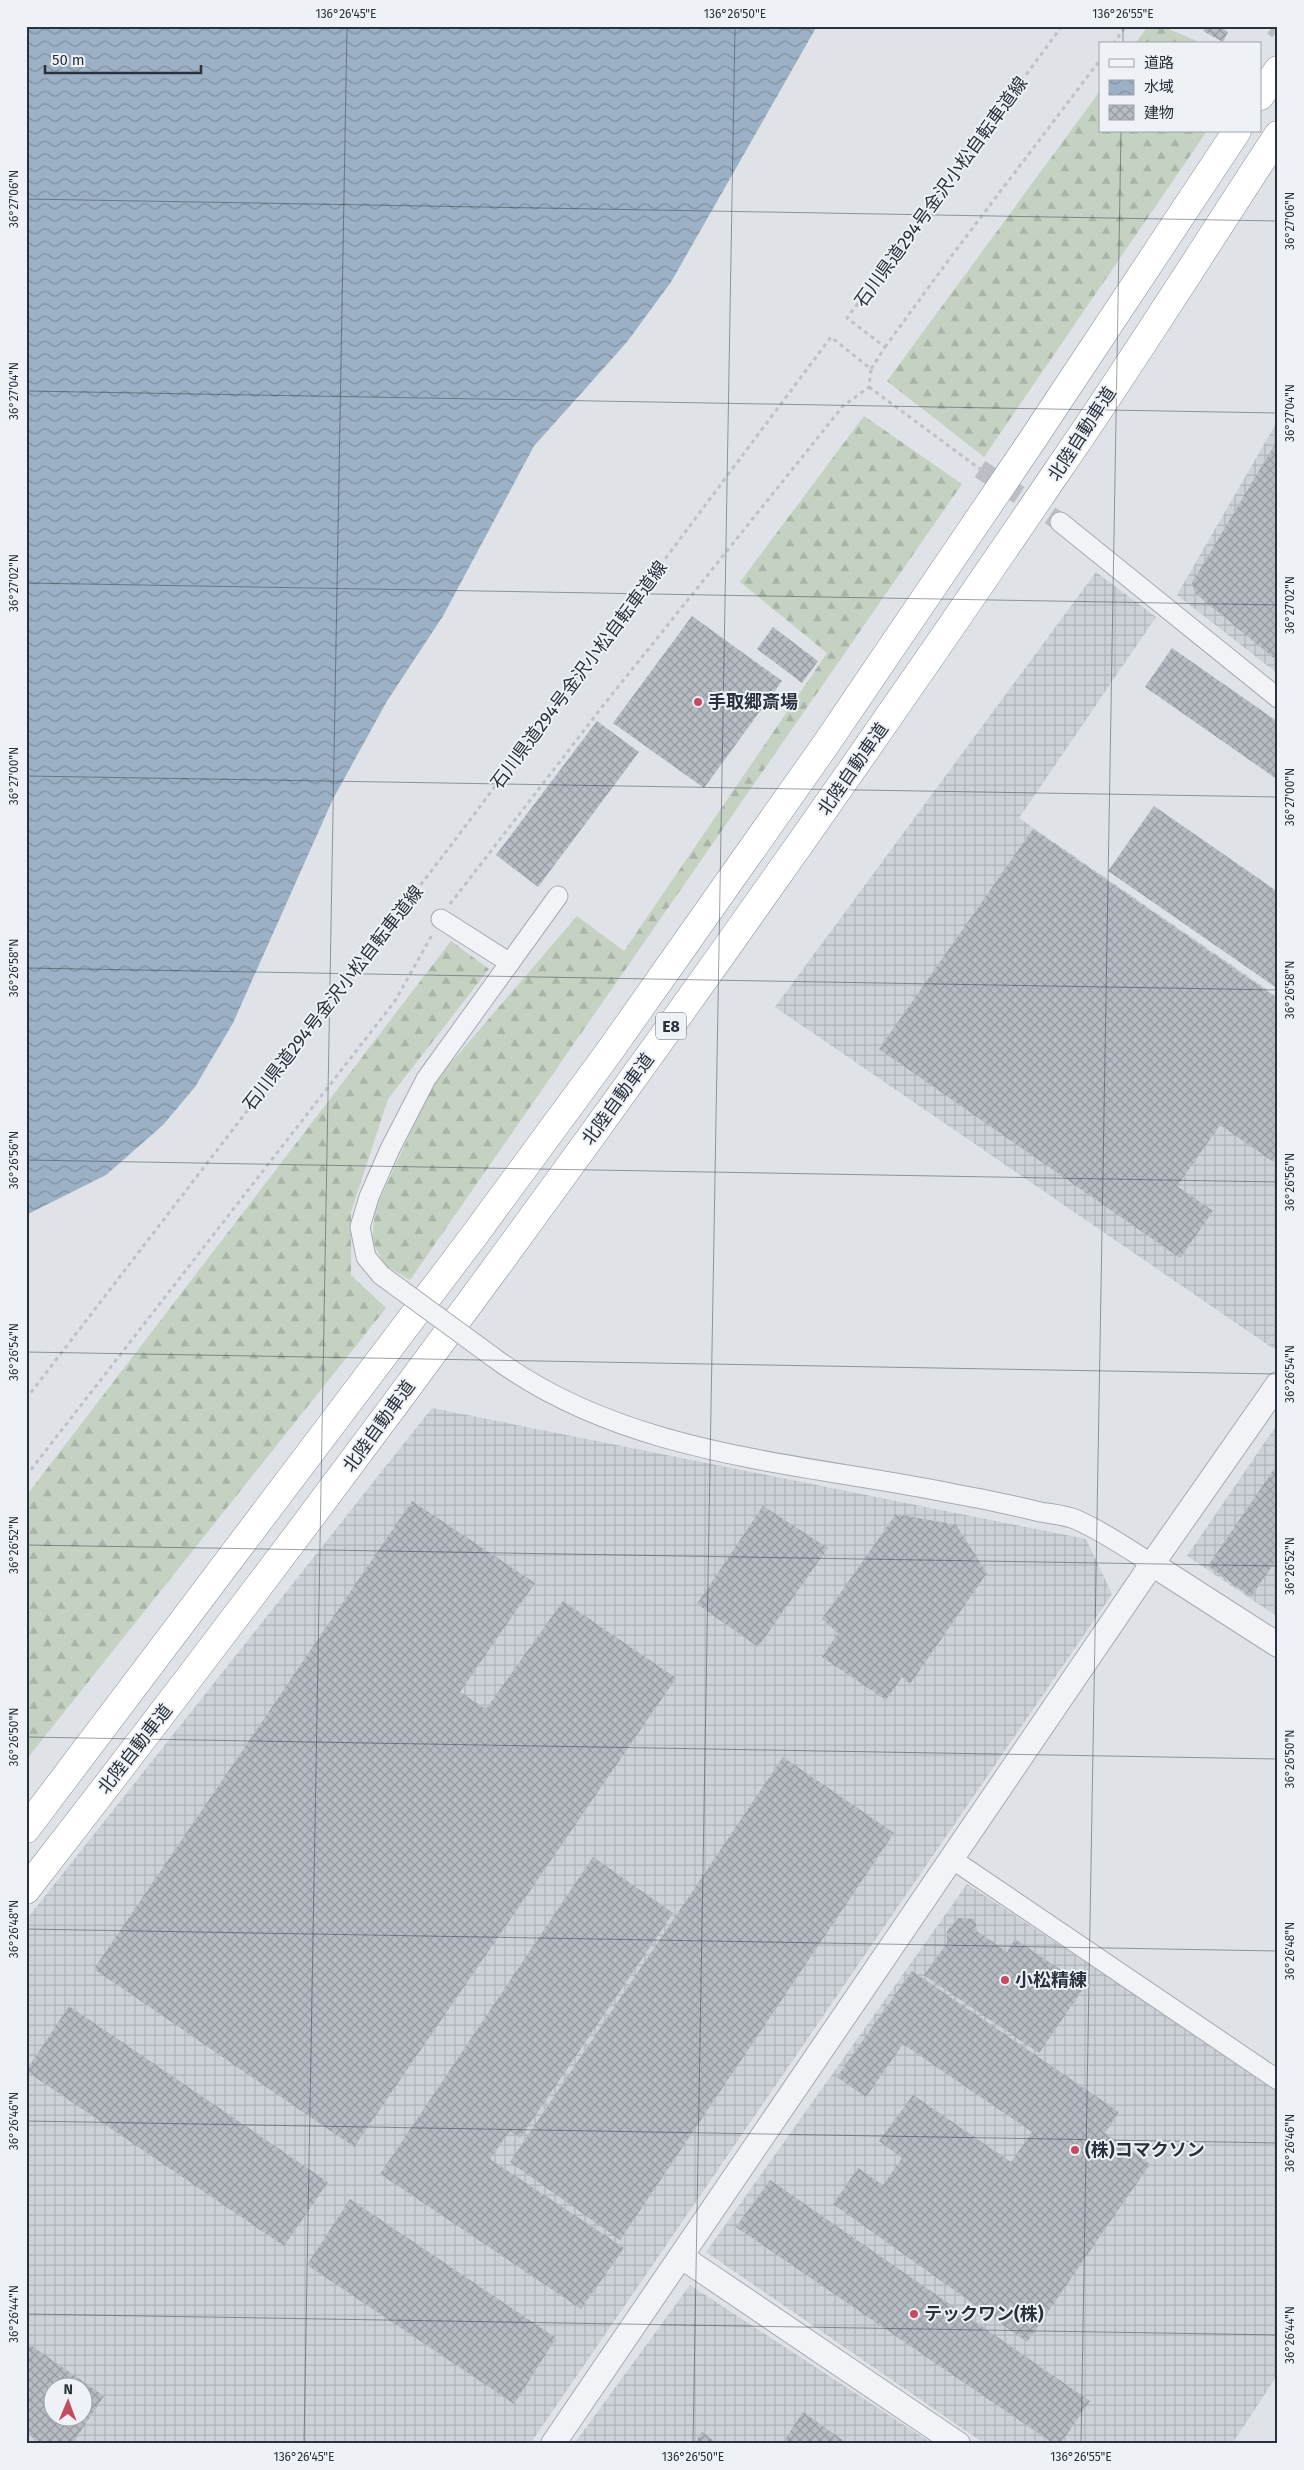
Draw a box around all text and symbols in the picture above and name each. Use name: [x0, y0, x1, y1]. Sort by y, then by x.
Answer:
text: 136°26'45"E: [315, 7, 377, 21]
text: 136°26'50"E: [704, 7, 766, 21]
text: 136°26'55"E: [1092, 7, 1154, 21]
scale bar: [45, 42, 201, 74]
legend: [1099, 42, 1262, 132]
text: 50 m: [52, 51, 85, 69]
text: 道路: [1144, 54, 1174, 72]
street label: 石川県道294号金沢小松自転車道線: [850, 72, 1032, 312]
text: 水域: [1144, 78, 1174, 96]
text: 建物: [1144, 104, 1174, 122]
text: 36°27'06"N: [7, 170, 21, 228]
text: 36°27'06"N: [1283, 192, 1297, 250]
text: 36°27'04"N: [7, 362, 21, 420]
street label: 北陸自動車道: [1043, 383, 1121, 485]
text: 36°27'04"N: [1283, 384, 1297, 442]
text: 36°27'02"N: [7, 554, 21, 612]
street label: 石川県道294号金沢小松自転車道線: [486, 557, 672, 793]
text: 36°27'02"N: [1283, 576, 1297, 634]
place label: 手取郷斎場: [708, 691, 798, 713]
marker: 手取郷斎場: [692, 696, 704, 708]
street label: 北陸自動車道: [813, 718, 893, 820]
text: 36°27'00"N: [7, 747, 21, 805]
text: 36°27'00"N: [1283, 768, 1297, 826]
street label: 石川県道294号金沢小松自転車道線: [238, 881, 428, 1115]
text: 36°26'58"N: [7, 939, 21, 997]
text: 36°26'58"N: [1283, 961, 1297, 1019]
road number: E8: [656, 1012, 686, 1040]
street label: 北陸自動車道: [577, 1049, 659, 1149]
text: 36°26'56"N: [7, 1131, 21, 1189]
text: 36°26'56"N: [1283, 1153, 1297, 1211]
text: 36°26'54"N: [7, 1323, 21, 1381]
text: 36°26'54"N: [1283, 1345, 1297, 1403]
street label: 北陸自動車道: [338, 1376, 420, 1476]
text: 36°26'52"N: [7, 1516, 21, 1574]
text: 36°26'52"N: [1283, 1537, 1297, 1595]
street label: 北陸自動車道: [93, 1700, 177, 1798]
text: 36°26'50"N: [7, 1708, 21, 1766]
text: 36°26'50"N: [1283, 1730, 1297, 1788]
text: 36°26'48"N: [7, 1900, 21, 1958]
text: 36°26'48"N: [1283, 1922, 1297, 1980]
place label: 小松精練: [1015, 1969, 1087, 1991]
marker: 小松精練: [999, 1974, 1011, 1986]
text: 36°26'46"N: [7, 2092, 21, 2150]
text: 36°26'46"N: [1283, 2114, 1297, 2172]
place label: (株)コマクソン: [1085, 2139, 1205, 2161]
marker: (株)コマクソン: [1069, 2144, 1081, 2156]
text: 36°26'44"N: [7, 2285, 21, 2343]
place label: テックワン(株): [924, 2303, 1044, 2325]
text: 36°26'44"N: [1283, 2306, 1297, 2364]
marker: テックワン(株): [908, 2308, 920, 2320]
north arrow: [42, 2378, 92, 2428]
text: N: [63, 2381, 73, 2398]
text: 136°26'45"E: [273, 2450, 335, 2464]
text: 136°26'50"E: [662, 2450, 724, 2464]
text: 136°26'55"E: [1050, 2450, 1112, 2464]

